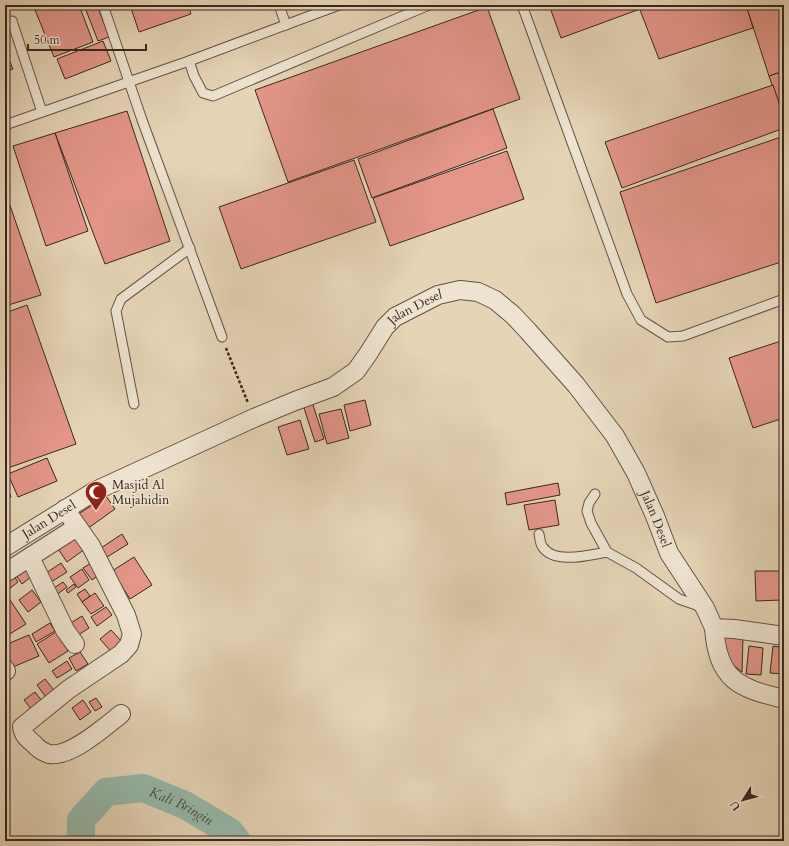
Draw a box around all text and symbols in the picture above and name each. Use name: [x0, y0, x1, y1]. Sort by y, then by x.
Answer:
scale bar: [28, 26, 146, 52]
text: 50 m: [34, 32, 61, 48]
street label: Jalan Desel: [382, 285, 445, 330]
place label: Masjid Al Mujahidin: [112, 476, 170, 509]
mosque icon: Masjid Al Mujahidin: [83, 479, 109, 512]
street label: Jalan Desel: [635, 486, 675, 551]
street label: Jalan Desel: [17, 496, 80, 544]
north arrow: [723, 780, 763, 820]
water label: Kali Bringin: [147, 782, 217, 829]
text: U: [727, 798, 744, 814]

